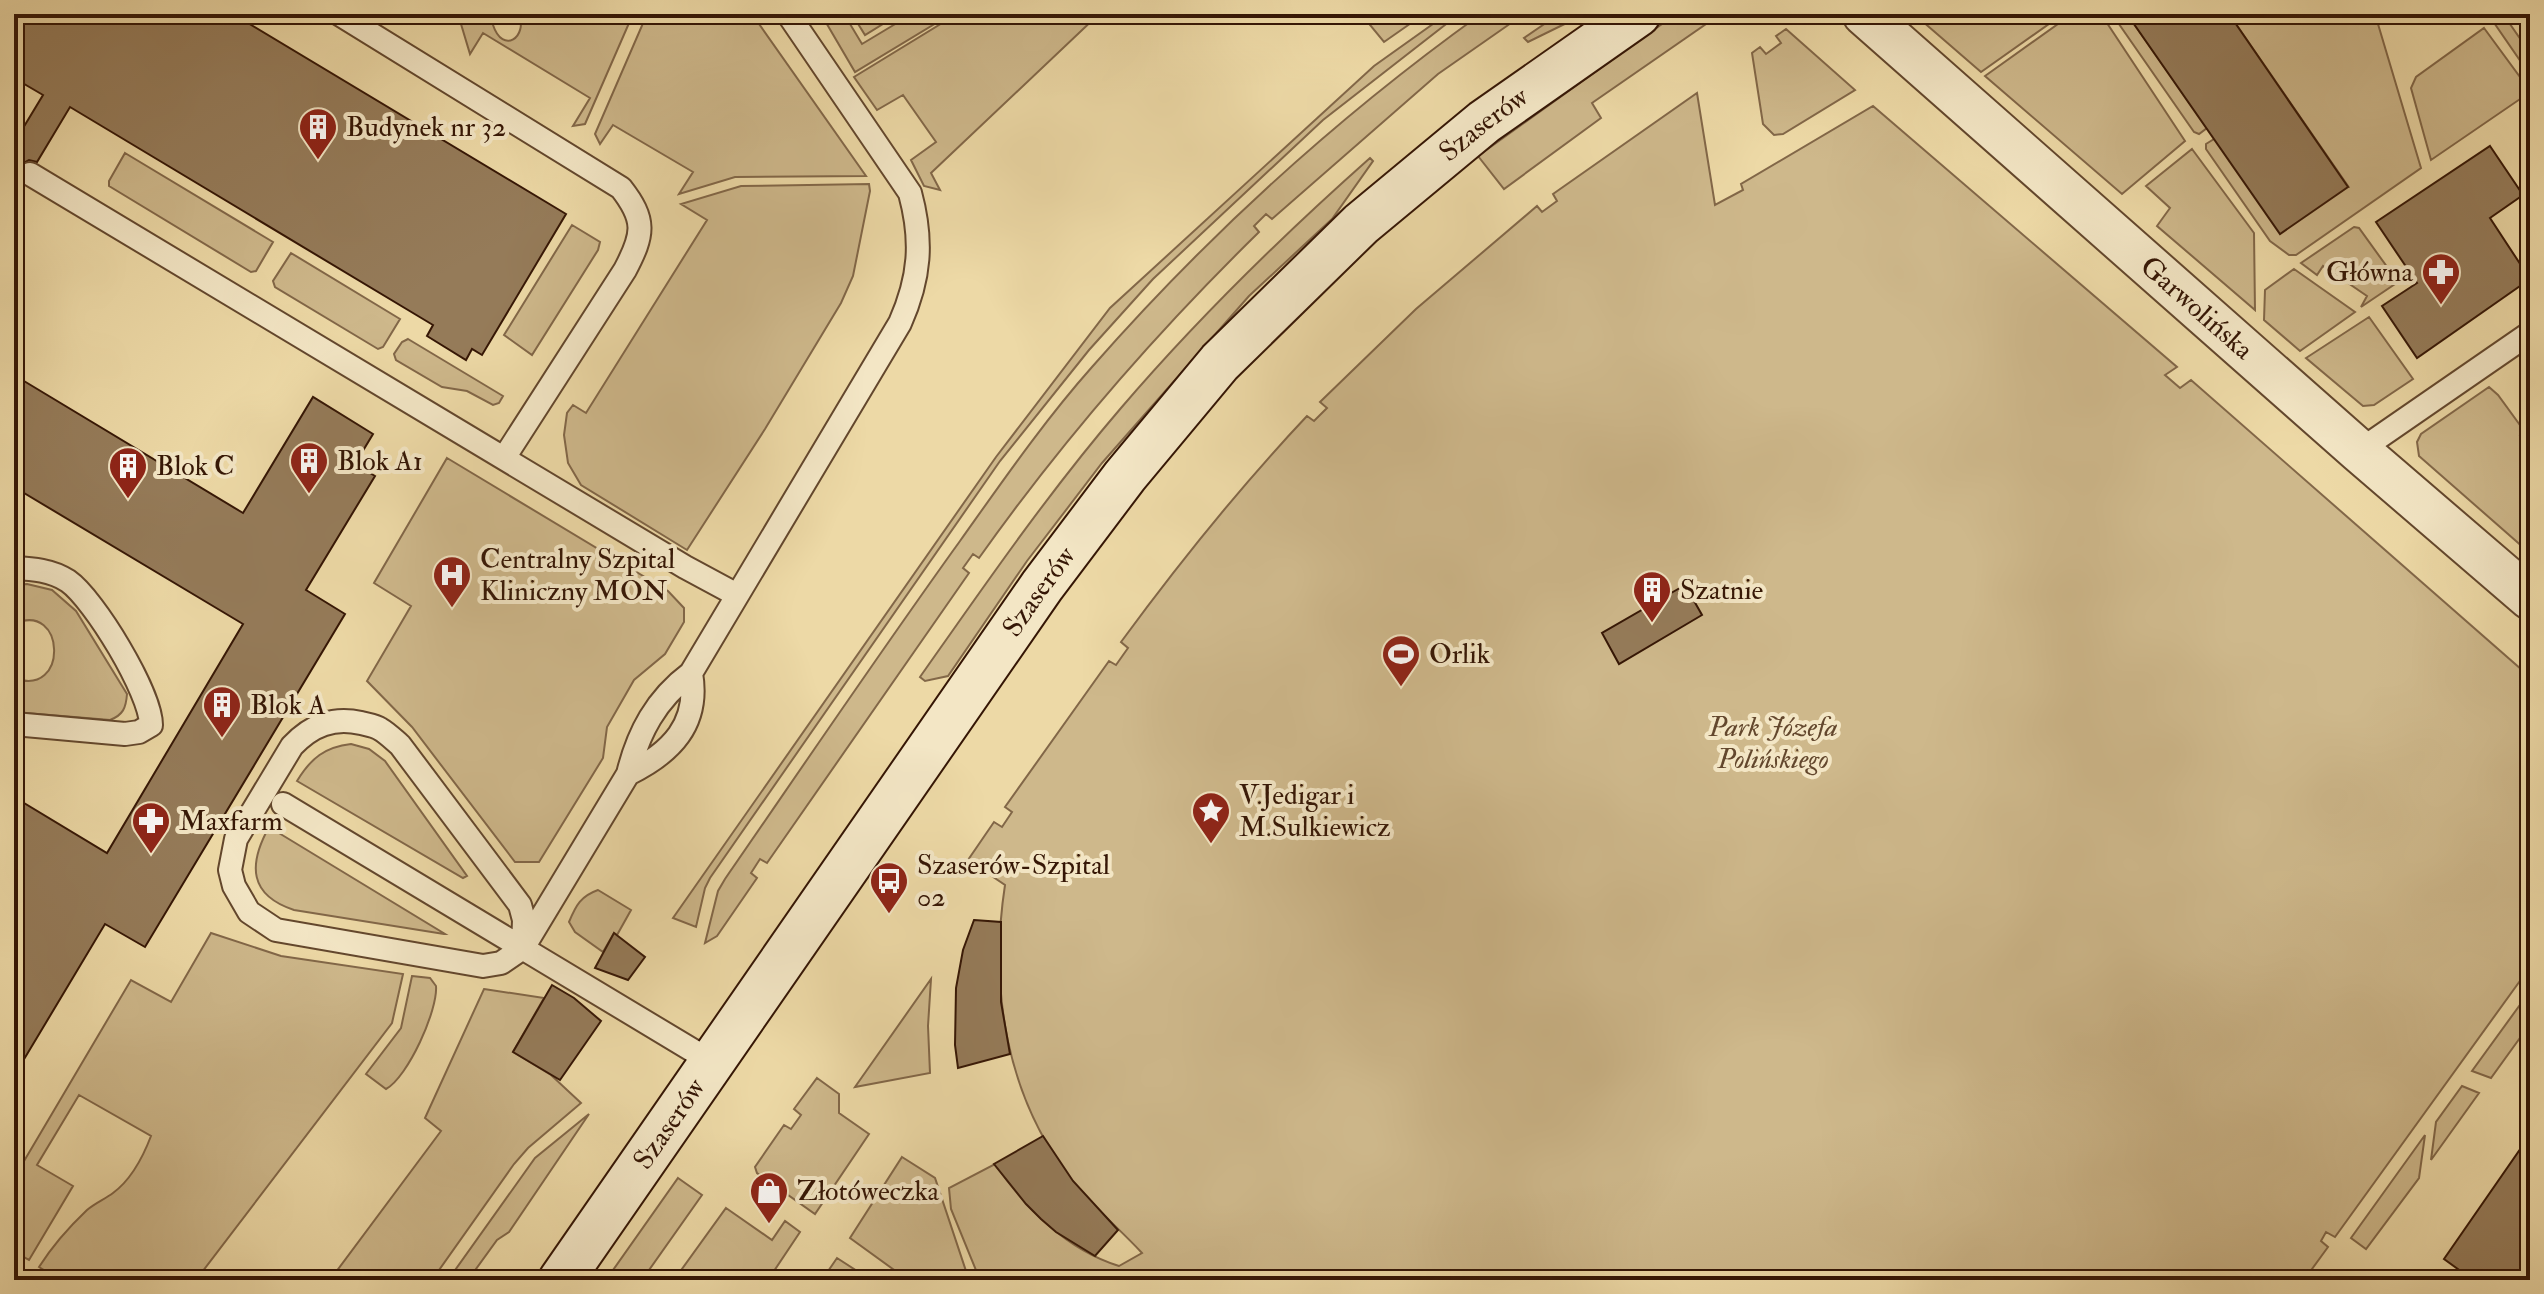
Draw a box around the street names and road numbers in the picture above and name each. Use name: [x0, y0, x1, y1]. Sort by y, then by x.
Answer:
street label: Szaserów: [1432, 79, 1535, 169]
street label: Garwolińska: [2133, 249, 2261, 367]
street label: Szaserów: [995, 539, 1084, 644]
street label: Szaserów: [626, 1071, 713, 1176]

